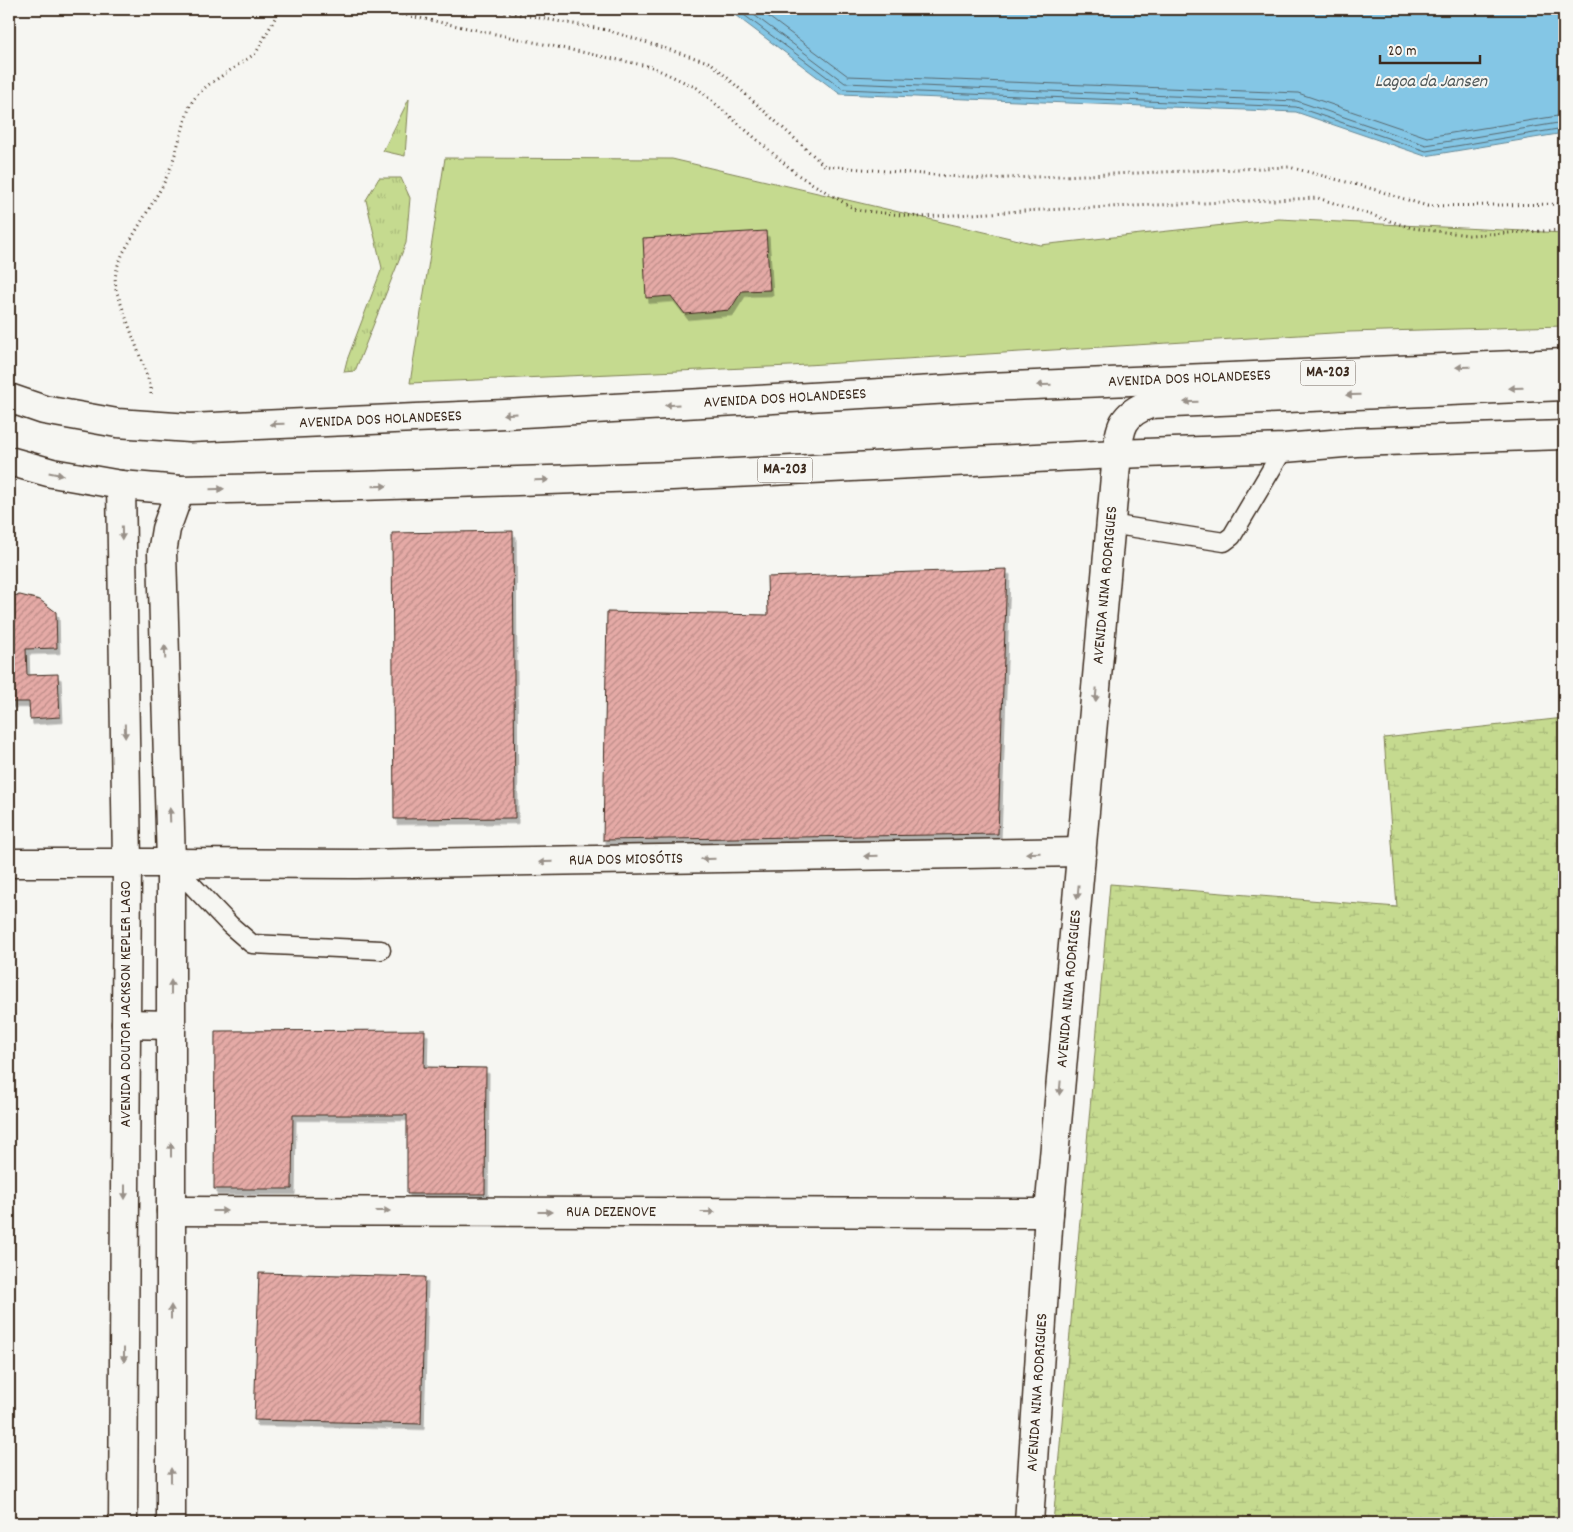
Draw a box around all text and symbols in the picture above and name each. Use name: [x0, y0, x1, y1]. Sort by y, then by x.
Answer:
scale bar: [1380, 32, 1480, 64]
text: 20 m: [1388, 41, 1416, 63]
water label: Lagoa da Jansen: [1375, 70, 1488, 95]
road number: MA-203: [1300, 360, 1356, 386]
street label: AVENIDA DOS HOLANDESES: [1108, 364, 1271, 393]
one-way arrow: [1455, 364, 1471, 372]
one-way arrow: [1035, 381, 1051, 389]
street label: AVENIDA DOS HOLANDESES: [703, 382, 867, 414]
one-way arrow: [1507, 385, 1523, 393]
one-way arrow: [1345, 391, 1361, 399]
one-way arrow: [1183, 398, 1199, 406]
one-way arrow: [664, 401, 680, 409]
street label: AVENIDA DOS HOLANDESES: [299, 404, 462, 435]
one-way arrow: [501, 410, 517, 418]
one-way arrow: [269, 421, 285, 429]
road number: MA-203: [758, 458, 812, 482]
one-way arrow: [48, 470, 64, 478]
one-way arrow: [534, 476, 550, 484]
one-way arrow: [372, 481, 388, 489]
one-way arrow: [209, 485, 225, 493]
street label: AVENIDA NINA RODRIGUES: [1087, 505, 1124, 665]
one-way arrow: [118, 526, 126, 542]
one-way arrow: [161, 644, 169, 660]
one-way arrow: [1091, 687, 1099, 703]
one-way arrow: [121, 723, 129, 739]
one-way arrow: [166, 806, 174, 822]
street label: RUA DOS MIOSÓTIS: [569, 847, 683, 872]
one-way arrow: [1025, 849, 1041, 857]
one-way arrow: [862, 852, 878, 860]
one-way arrow: [700, 855, 716, 863]
one-way arrow: [537, 858, 553, 866]
street label: AVENIDA DOUTOR JACKSON KEPLER LAGO: [115, 881, 138, 1127]
one-way arrow: [1074, 884, 1082, 900]
street label: AVENIDA NINA RODRIGUES: [1051, 909, 1088, 1069]
one-way arrow: [167, 979, 175, 995]
one-way arrow: [1056, 1081, 1064, 1097]
one-way arrow: [167, 1141, 175, 1157]
one-way arrow: [121, 1184, 129, 1200]
street label: RUA DEZENOVE: [566, 1200, 657, 1224]
one-way arrow: [212, 1207, 228, 1215]
one-way arrow: [375, 1207, 391, 1215]
one-way arrow: [537, 1208, 553, 1216]
one-way arrow: [700, 1208, 716, 1216]
one-way arrow: [167, 1304, 175, 1320]
street label: AVENIDA NINA RODRIGUES: [1021, 1312, 1054, 1472]
one-way arrow: [120, 1347, 128, 1363]
one-way arrow: [167, 1466, 175, 1482]

